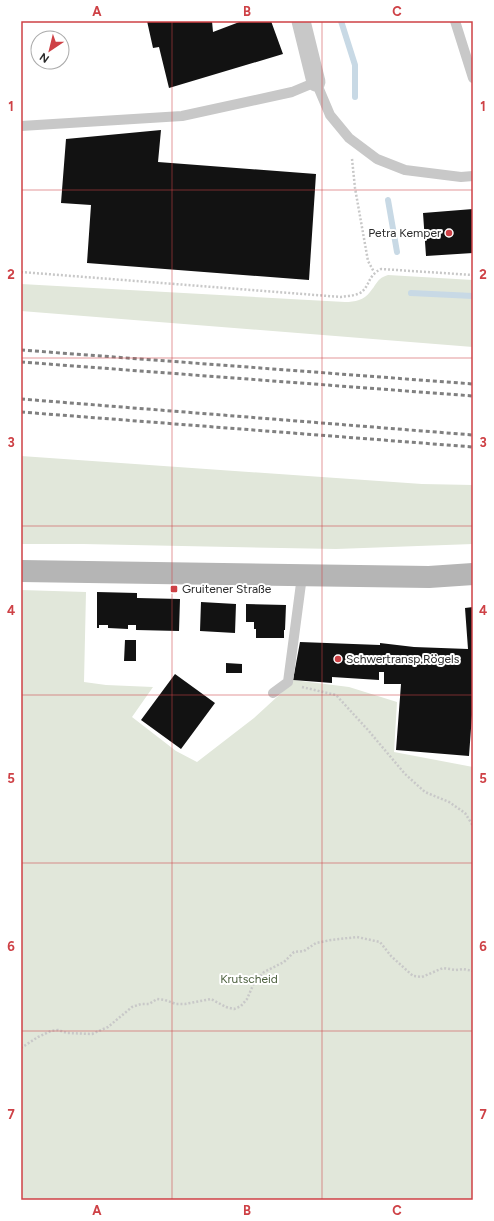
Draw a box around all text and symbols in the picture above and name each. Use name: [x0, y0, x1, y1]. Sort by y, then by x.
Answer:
text: A: [92, 4, 102, 19]
text: B: [243, 4, 251, 19]
text: C: [392, 4, 402, 19]
north arrow: [30, 30, 70, 70]
text: N: [37, 50, 52, 66]
text: 1: [8, 99, 14, 114]
text: 1: [480, 99, 486, 114]
place label: Petra Kemper: [368, 226, 441, 240]
marker: Petra Kemper: [444, 228, 454, 238]
text: 2: [7, 267, 15, 282]
text: 2: [479, 267, 487, 282]
text: 3: [7, 435, 15, 450]
text: 3: [479, 435, 487, 450]
place label: Gruitener Straße: [182, 582, 272, 596]
marker: Gruitener Straße: [169, 584, 179, 594]
text: 4: [7, 603, 15, 618]
text: 4: [479, 603, 487, 618]
place label: Schwertransp.Rögels: [346, 652, 460, 666]
marker: Schwertransp.Rögels: [333, 654, 343, 664]
text: 5: [7, 771, 15, 786]
text: 5: [479, 771, 487, 786]
text: 6: [7, 939, 15, 954]
text: 6: [479, 939, 487, 954]
park label: Krutscheid: [220, 972, 278, 986]
text: 7: [7, 1107, 15, 1122]
text: 7: [479, 1107, 487, 1122]
text: A: [92, 1203, 102, 1218]
text: B: [243, 1203, 251, 1218]
text: C: [392, 1203, 402, 1218]

